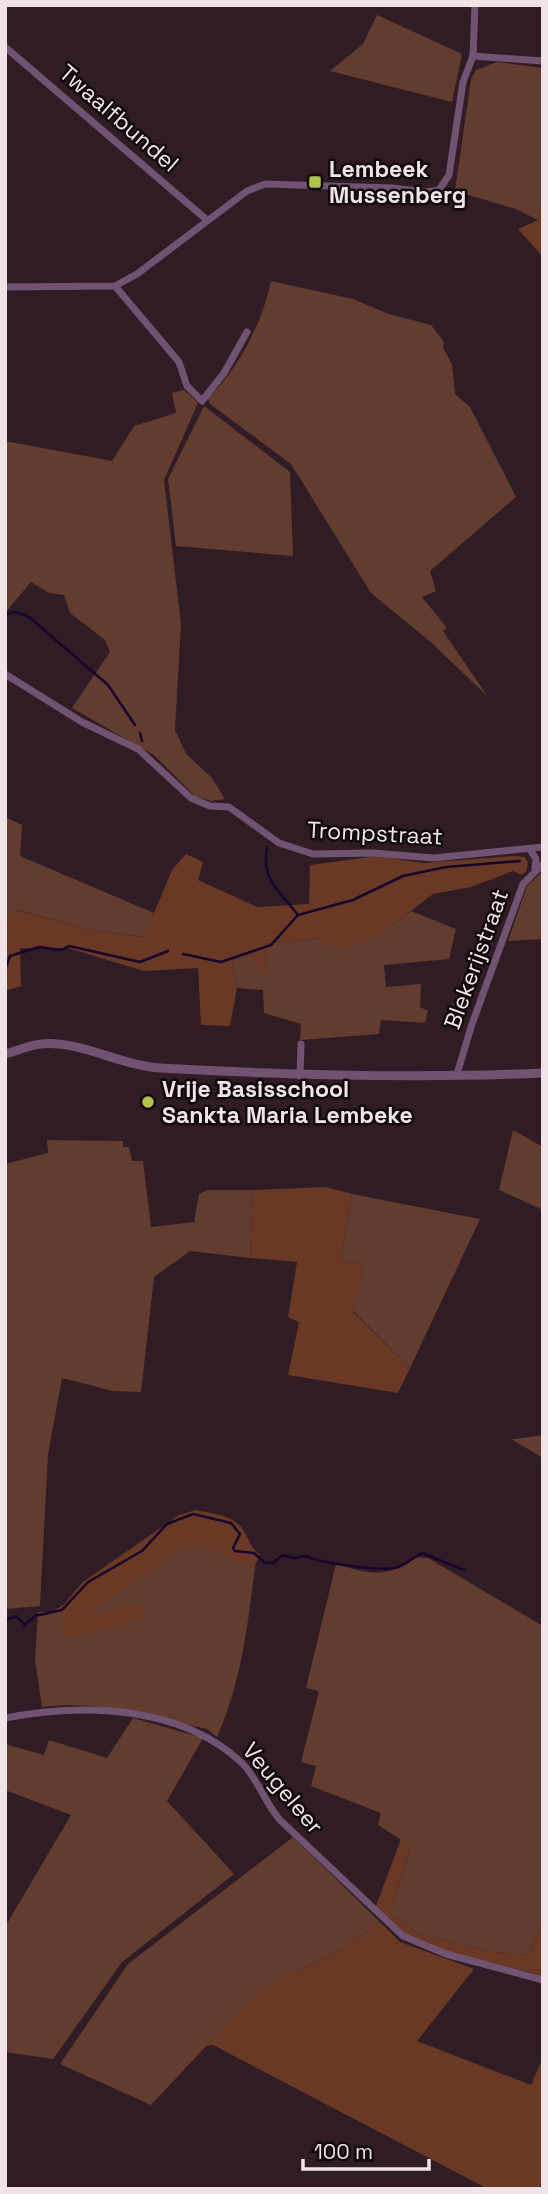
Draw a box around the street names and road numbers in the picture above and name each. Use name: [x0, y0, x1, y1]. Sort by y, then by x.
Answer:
street label: Twaalfbundel: [53, 58, 185, 178]
street label: Trompstraat: [306, 814, 444, 852]
street label: Blekerijstraat: [437, 885, 515, 1033]
street label: Veugeleer: [236, 1736, 330, 1840]

